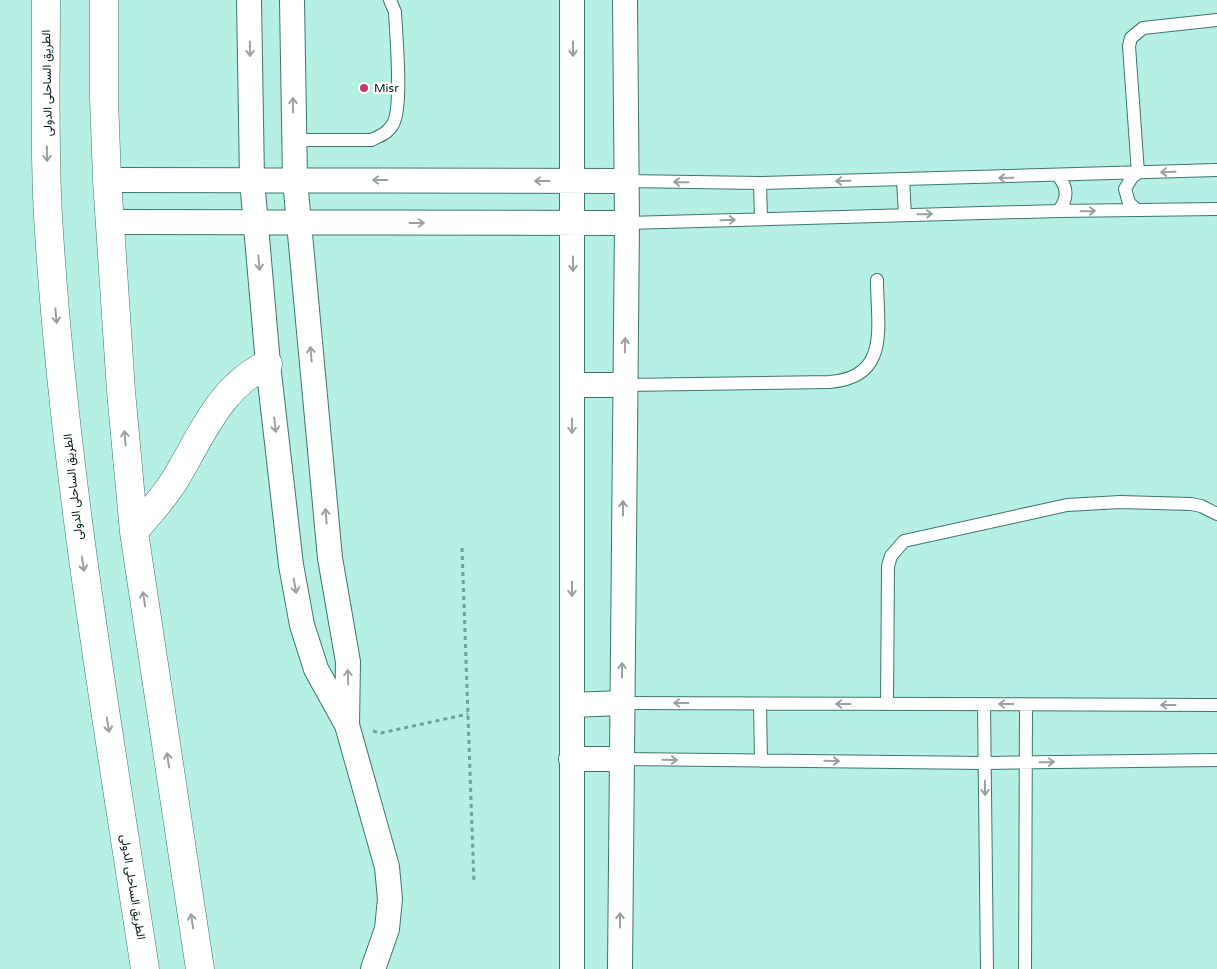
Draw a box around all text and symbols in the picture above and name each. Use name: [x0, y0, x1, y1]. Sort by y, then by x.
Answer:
street label: الطريق الساحلى الدولى: [39, 30, 56, 136]
one-way arrow: [245, 40, 255, 56]
one-way arrow: [568, 40, 578, 56]
place label: Misr: [374, 81, 399, 95]
marker: Misr: [358, 82, 370, 94]
one-way arrow: [289, 97, 298, 113]
one-way arrow: [42, 145, 52, 161]
one-way arrow: [1161, 167, 1177, 177]
one-way arrow: [998, 173, 1014, 182]
one-way arrow: [372, 175, 388, 185]
one-way arrow: [534, 176, 550, 186]
one-way arrow: [673, 177, 690, 187]
one-way arrow: [836, 177, 852, 186]
one-way arrow: [1080, 206, 1096, 215]
one-way arrow: [917, 210, 933, 219]
one-way arrow: [720, 215, 736, 224]
one-way arrow: [408, 218, 425, 228]
one-way arrow: [254, 255, 264, 271]
one-way arrow: [568, 255, 577, 271]
one-way arrow: [51, 308, 61, 324]
one-way arrow: [620, 338, 630, 354]
one-way arrow: [306, 346, 316, 362]
one-way arrow: [270, 417, 280, 433]
one-way arrow: [567, 418, 577, 434]
one-way arrow: [120, 430, 130, 446]
street label: الطريق الساحلى الدولى: [60, 433, 87, 541]
one-way arrow: [618, 500, 628, 516]
one-way arrow: [321, 508, 331, 524]
one-way arrow: [78, 556, 88, 572]
one-way arrow: [290, 578, 300, 594]
one-way arrow: [567, 580, 577, 596]
one-way arrow: [139, 592, 149, 608]
one-way arrow: [617, 663, 627, 679]
one-way arrow: [343, 669, 353, 685]
one-way arrow: [673, 698, 690, 708]
one-way arrow: [836, 699, 852, 709]
one-way arrow: [998, 700, 1014, 709]
one-way arrow: [1161, 700, 1177, 710]
one-way arrow: [103, 717, 113, 733]
one-way arrow: [163, 752, 173, 768]
one-way arrow: [661, 755, 677, 765]
one-way arrow: [824, 756, 840, 766]
one-way arrow: [1038, 757, 1055, 767]
one-way arrow: [980, 780, 990, 796]
street label: الطريق الساحلى الدولى: [117, 833, 148, 941]
one-way arrow: [187, 913, 197, 929]
one-way arrow: [615, 913, 625, 929]

